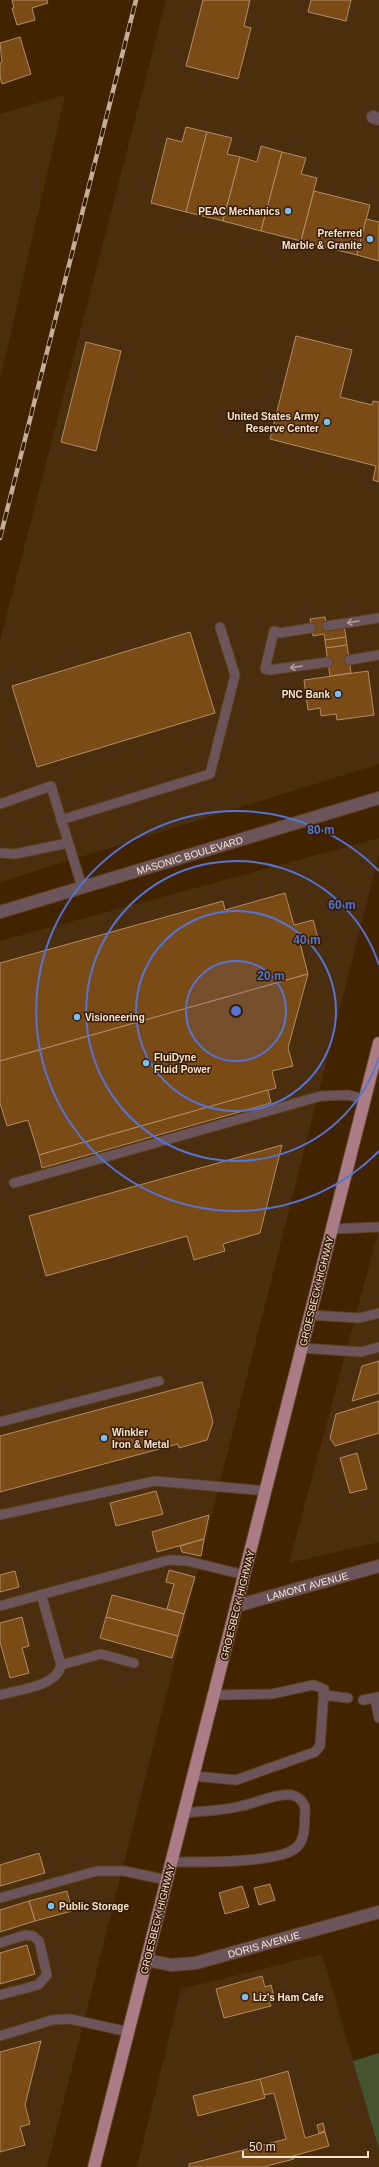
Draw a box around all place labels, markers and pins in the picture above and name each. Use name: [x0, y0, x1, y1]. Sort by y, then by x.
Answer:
place label: PEAC Mechanics: [198, 206, 280, 217]
marker: PEAC Mechanics: [283, 206, 293, 216]
place label: Preferred Marble & Granite: [282, 228, 362, 251]
marker: Preferred Marble & Granite: [365, 234, 375, 244]
place label: United States Army Reserve Center: [227, 411, 319, 434]
marker: United States Army Reserve Center: [322, 417, 332, 427]
place label: PNC Bank: [282, 689, 330, 700]
marker: PNC Bank: [333, 689, 343, 699]
centre of rings: [229, 1004, 243, 1018]
marker: Visioneering: [72, 1012, 82, 1022]
place label: Visioneering: [85, 1012, 145, 1023]
place label: FluiDyne Fluid Power: [154, 1052, 211, 1075]
marker: FluiDyne Fluid Power: [141, 1058, 151, 1068]
place label: Winkler Iron & Metal: [112, 1427, 169, 1450]
marker: Winkler Iron & Metal: [99, 1433, 109, 1443]
marker: Public Storage: [46, 1901, 56, 1911]
place label: Public Storage: [59, 1901, 129, 1912]
marker: Liz's Ham Cafe: [240, 1992, 250, 2002]
place label: Liz's Ham Cafe: [253, 1992, 324, 2003]

